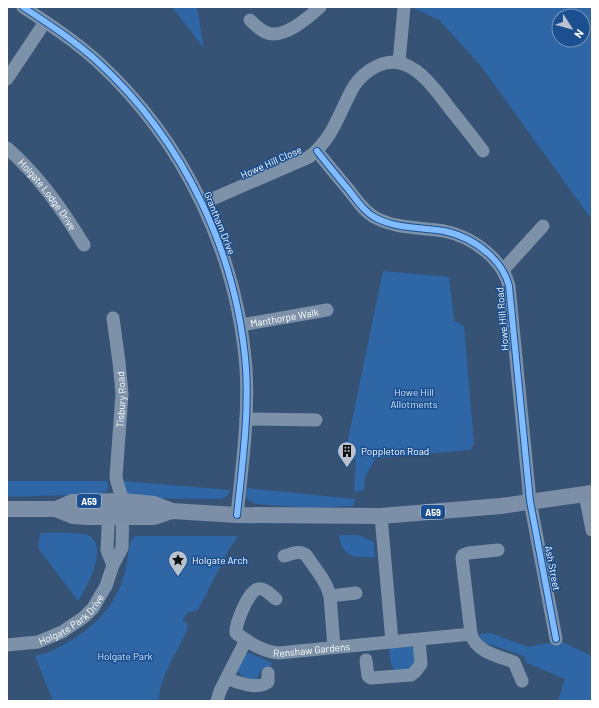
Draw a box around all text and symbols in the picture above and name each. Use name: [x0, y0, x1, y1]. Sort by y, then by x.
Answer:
north arrow: [551, 8, 591, 48]
text: N: [572, 27, 587, 41]
street label: Howe Hill Close: [238, 143, 304, 181]
street label: Holgate Lodge Drive: [16, 156, 79, 232]
street label: Grantham Drive: [202, 190, 238, 256]
street label: Howe Hill Road: [493, 287, 511, 351]
street label: Manthorpe Walk: [249, 306, 320, 329]
street label: Tisbury Road: [114, 371, 128, 428]
park label: Howe Hill Allotments: [390, 386, 438, 410]
building icon: Poppleton Road: [336, 440, 358, 468]
place label: Poppleton Road: [361, 445, 429, 457]
road number: A59: [77, 494, 101, 508]
road number: A59: [421, 505, 445, 519]
street label: Ash Street: [543, 544, 563, 592]
place icon: Holgate Arch: [167, 549, 189, 577]
place label: Holgate Arch: [192, 554, 248, 566]
street label: Holgate Park Drive: [37, 592, 106, 647]
street label: Renshaw Gardens: [272, 640, 351, 659]
park label: Holgate Park: [97, 650, 153, 662]

